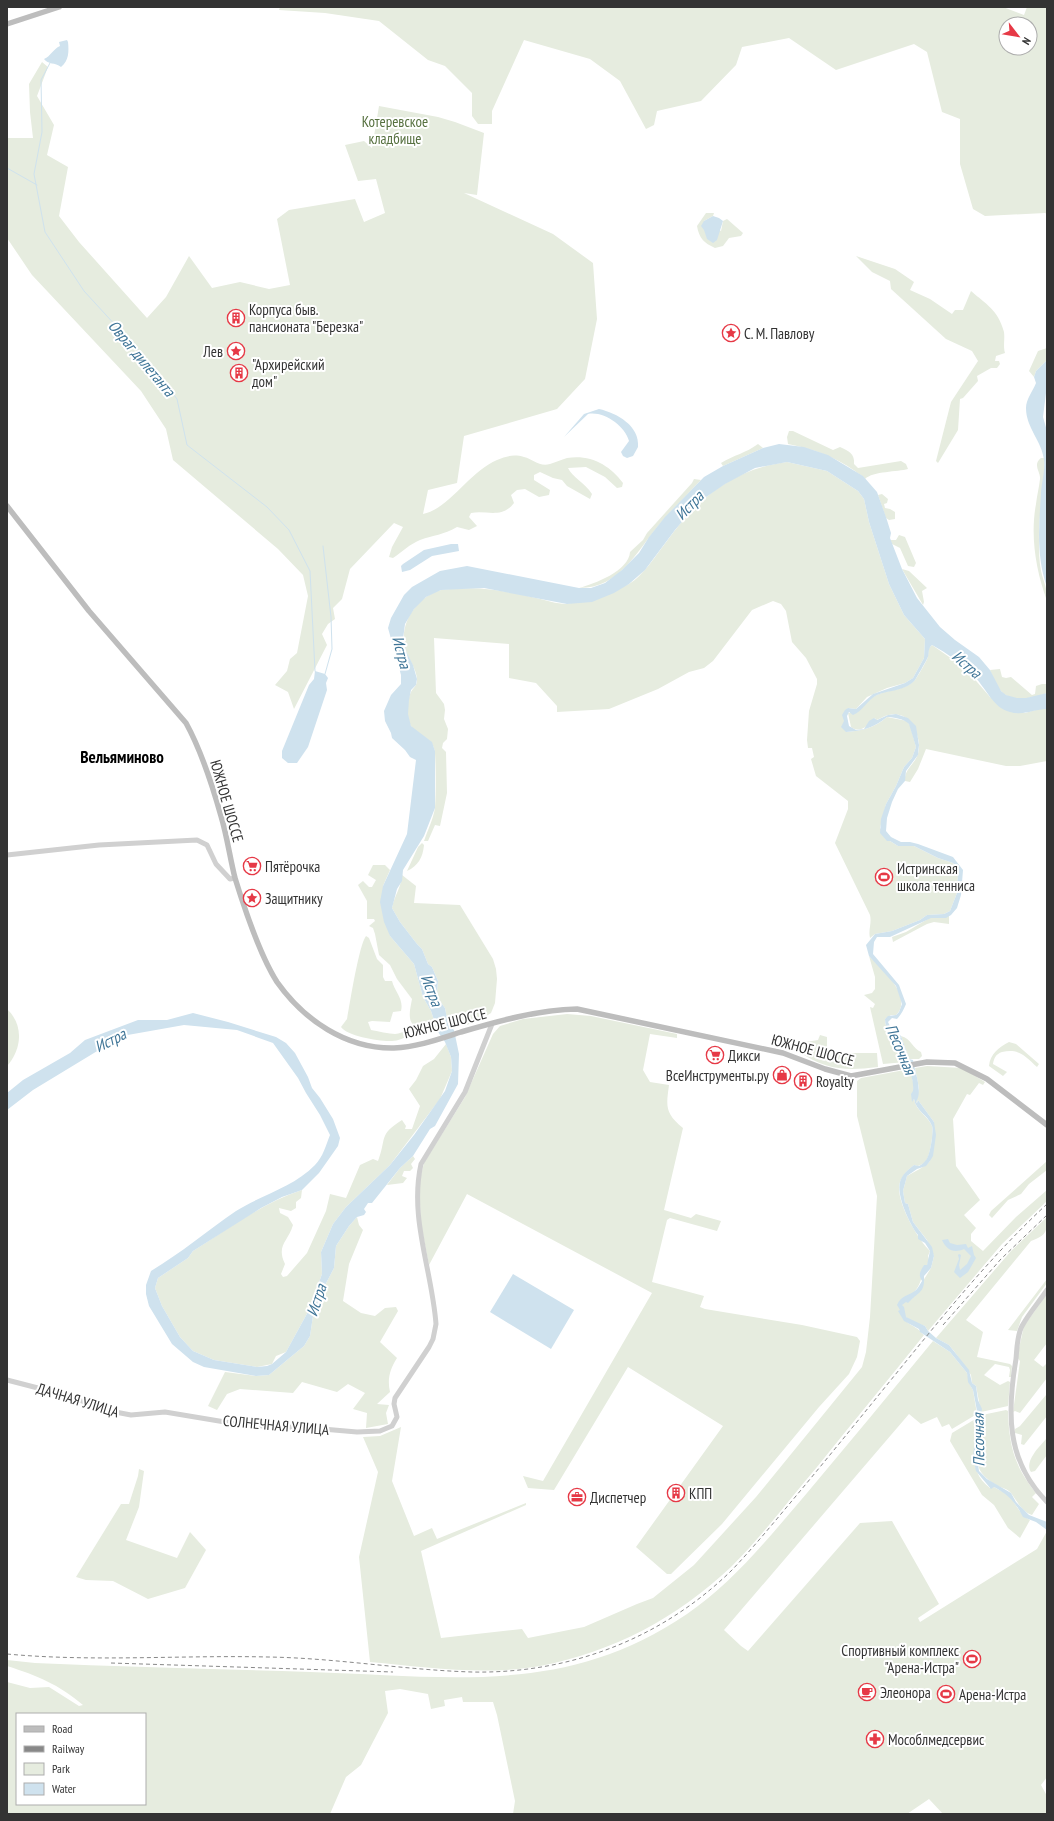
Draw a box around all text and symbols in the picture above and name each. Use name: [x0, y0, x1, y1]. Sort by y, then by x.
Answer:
north arrow: [998, 16, 1038, 56]
text: N: [1019, 35, 1034, 47]
park label: Котеревское кладбище: [362, 112, 428, 148]
place label: Корпуса быв. пансионата "Березка": [249, 300, 363, 336]
building icon: Корпуса быв. пансионата "Березка": [226, 308, 246, 328]
water label: Овраг дилетанта: [104, 316, 181, 401]
place icon: С. М. Павлову: [721, 323, 741, 343]
place label: С. М. Павлову: [744, 324, 815, 343]
place icon: Лев: [226, 341, 246, 361]
place label: Лев: [202, 342, 223, 361]
place label: "Архирейский дом": [252, 355, 325, 391]
building icon: "Архирейский дом": [229, 363, 249, 383]
water label: Истра: [670, 485, 709, 524]
water label: Истра: [388, 634, 416, 672]
water label: Истра: [948, 646, 987, 683]
district label: Вельяминово: [80, 746, 164, 768]
street label: ЮЖНОЕ ШОССЕ: [206, 758, 248, 844]
supermarket icon: Пятёрочка: [242, 856, 262, 876]
place label: Пятёрочка: [265, 857, 320, 876]
place label: Истринская школа тенниса: [897, 859, 975, 895]
sports icon: Истринская школа тенниса: [874, 867, 894, 887]
place icon: Защитнику: [242, 888, 262, 908]
place label: Защитнику: [265, 889, 323, 908]
water label: Истра: [417, 971, 448, 1010]
street label: ЮЖНОЕ ШОССЕ: [402, 1004, 488, 1042]
water label: Песочная: [881, 1021, 921, 1079]
water label: Истра: [91, 1023, 131, 1056]
street label: ЮЖНОЕ ШОССЕ: [770, 1030, 856, 1070]
supermarket icon: Дикси: [705, 1045, 725, 1065]
place label: Дикси: [728, 1046, 760, 1065]
shop icon: ВсеИнструменты.ру: [772, 1065, 792, 1085]
place label: ВсеИнструменты.ру: [666, 1066, 769, 1085]
building icon: Royalty: [793, 1071, 813, 1091]
place label: Royalty: [816, 1072, 854, 1091]
water label: Истра: [301, 1280, 331, 1319]
street label: ДАЧНАЯ УЛИЦА: [35, 1378, 122, 1422]
street label: СОЛНЕЧНАЯ УЛИЦА: [222, 1411, 331, 1439]
water label: Песочная: [968, 1411, 988, 1467]
building icon: КПП: [666, 1483, 686, 1503]
place label: КПП: [689, 1484, 712, 1503]
office icon: Диспетчер: [567, 1487, 587, 1507]
place label: Диспетчер: [590, 1488, 646, 1507]
place label: Спортивный комплекс "Арена-Истра": [841, 1641, 960, 1677]
sports icon: Спортивный комплекс "Арена-Истра": [962, 1649, 982, 1669]
cafe icon: Элеонора: [857, 1682, 877, 1702]
place label: Элеонора: [880, 1683, 931, 1702]
sports icon: Арена-Истра: [936, 1684, 956, 1704]
place label: Арена-Истра: [959, 1685, 1026, 1704]
legend: [16, 1713, 146, 1805]
text: Road: [52, 1721, 72, 1736]
pharmacy icon: Мособлмедсервис: [865, 1729, 885, 1749]
place label: Мособлмедсервис: [888, 1730, 985, 1749]
text: Railway: [52, 1741, 85, 1756]
text: Park: [52, 1761, 70, 1776]
text: Water: [52, 1781, 77, 1796]

